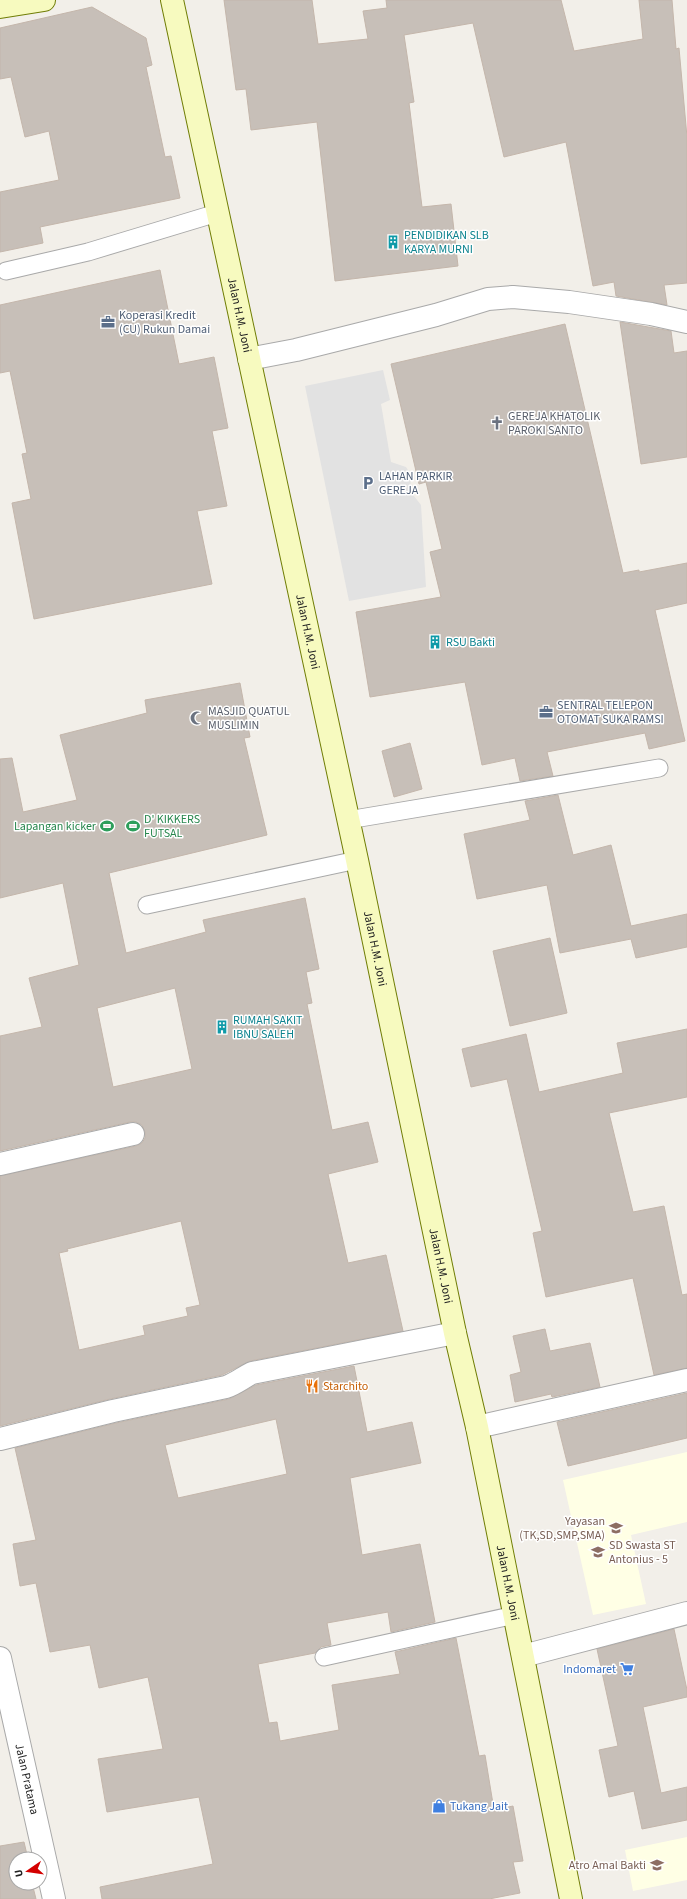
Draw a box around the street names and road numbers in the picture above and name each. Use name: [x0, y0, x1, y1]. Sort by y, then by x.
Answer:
street label: Jalan H.M. Joni: [223, 276, 256, 354]
street label: Jalan H.M. Joni: [291, 592, 324, 671]
street label: Jalan H.M. Joni: [359, 909, 391, 988]
street label: Jalan H.M. Joni: [425, 1226, 457, 1305]
street label: Jalan H.M. Joni: [492, 1543, 524, 1622]
street label: Jalan Pratama: [11, 1742, 43, 1816]

